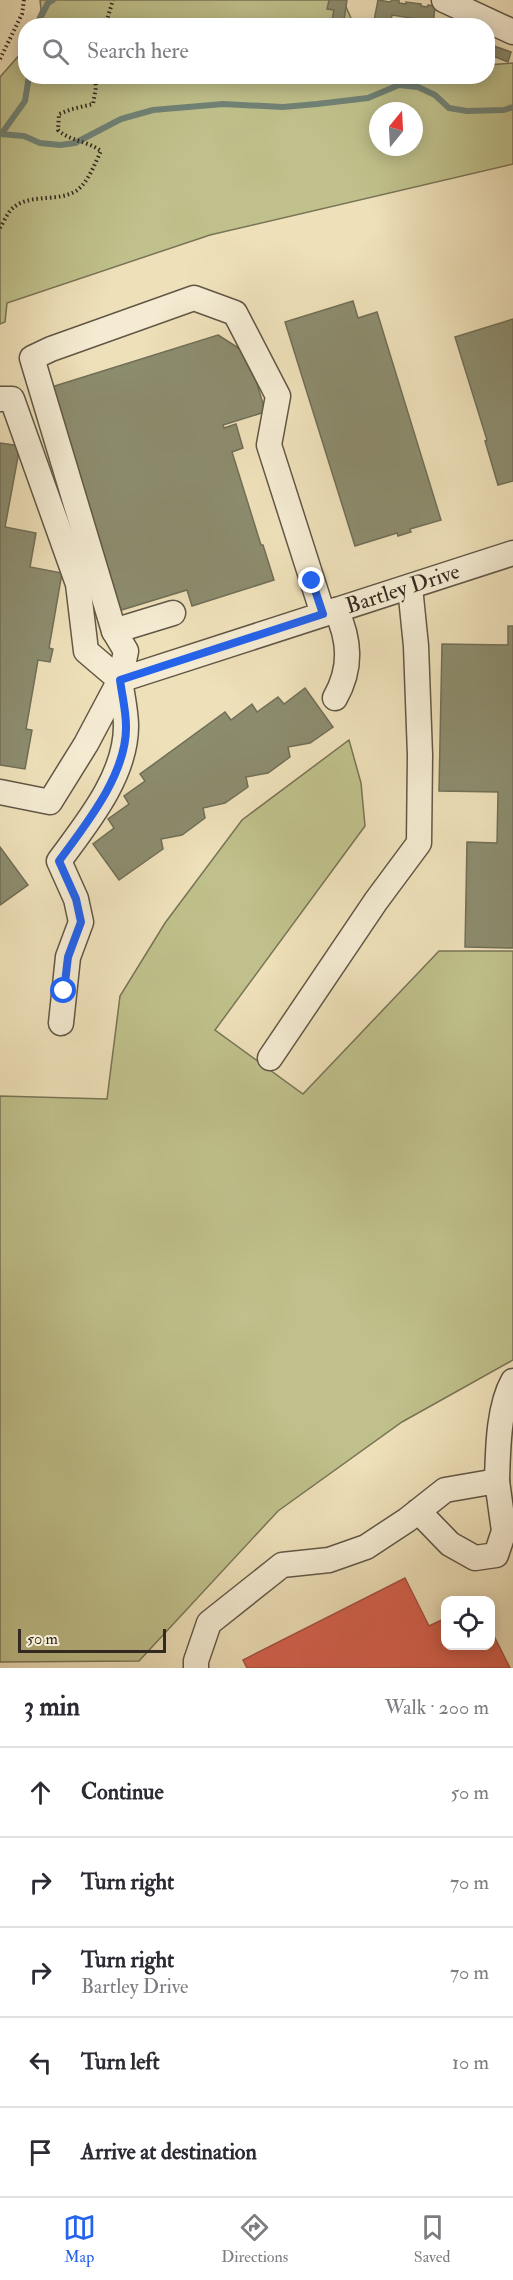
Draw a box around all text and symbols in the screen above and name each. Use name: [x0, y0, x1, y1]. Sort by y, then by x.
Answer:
search box: [18, 18, 495, 84]
icon: search: [39, 35, 72, 68]
text: Search here: [87, 37, 189, 65]
north arrow: [369, 102, 423, 156]
street label: Bartley Drive: [342, 557, 463, 620]
route end: [298, 567, 324, 593]
route start: [50, 977, 76, 1003]
map controls: [441, 1596, 495, 1650]
button: locate: [441, 1596, 495, 1650]
scale bar: [18, 1626, 166, 1654]
text: 50 m: [27, 1629, 58, 1649]
text: 3 min: [24, 1691, 80, 1723]
text: Walk · 200 m: [385, 1695, 489, 1720]
icon: ahead: [24, 1776, 57, 1809]
text: Continue: [81, 1778, 164, 1806]
text: 50 m: [450, 1780, 489, 1805]
icon: right: [24, 1866, 57, 1899]
text: Turn right: [81, 1868, 174, 1896]
text: 70 m: [450, 1870, 489, 1895]
text: Turn right: [81, 1946, 174, 1974]
icon: right: [24, 1956, 57, 1989]
text: 70 m: [450, 1960, 489, 1985]
text: Bartley Drive: [81, 1974, 188, 1999]
icon: left: [24, 2046, 57, 2079]
text: Turn left: [81, 2048, 160, 2076]
text: 10 m: [452, 2050, 489, 2075]
icon: arrive: [24, 2136, 57, 2169]
text: Arrive at destination: [81, 2138, 257, 2166]
tab: Map: [63, 2211, 96, 2267]
tab: Directions: [221, 2211, 288, 2267]
tab: Saved: [414, 2211, 450, 2267]

